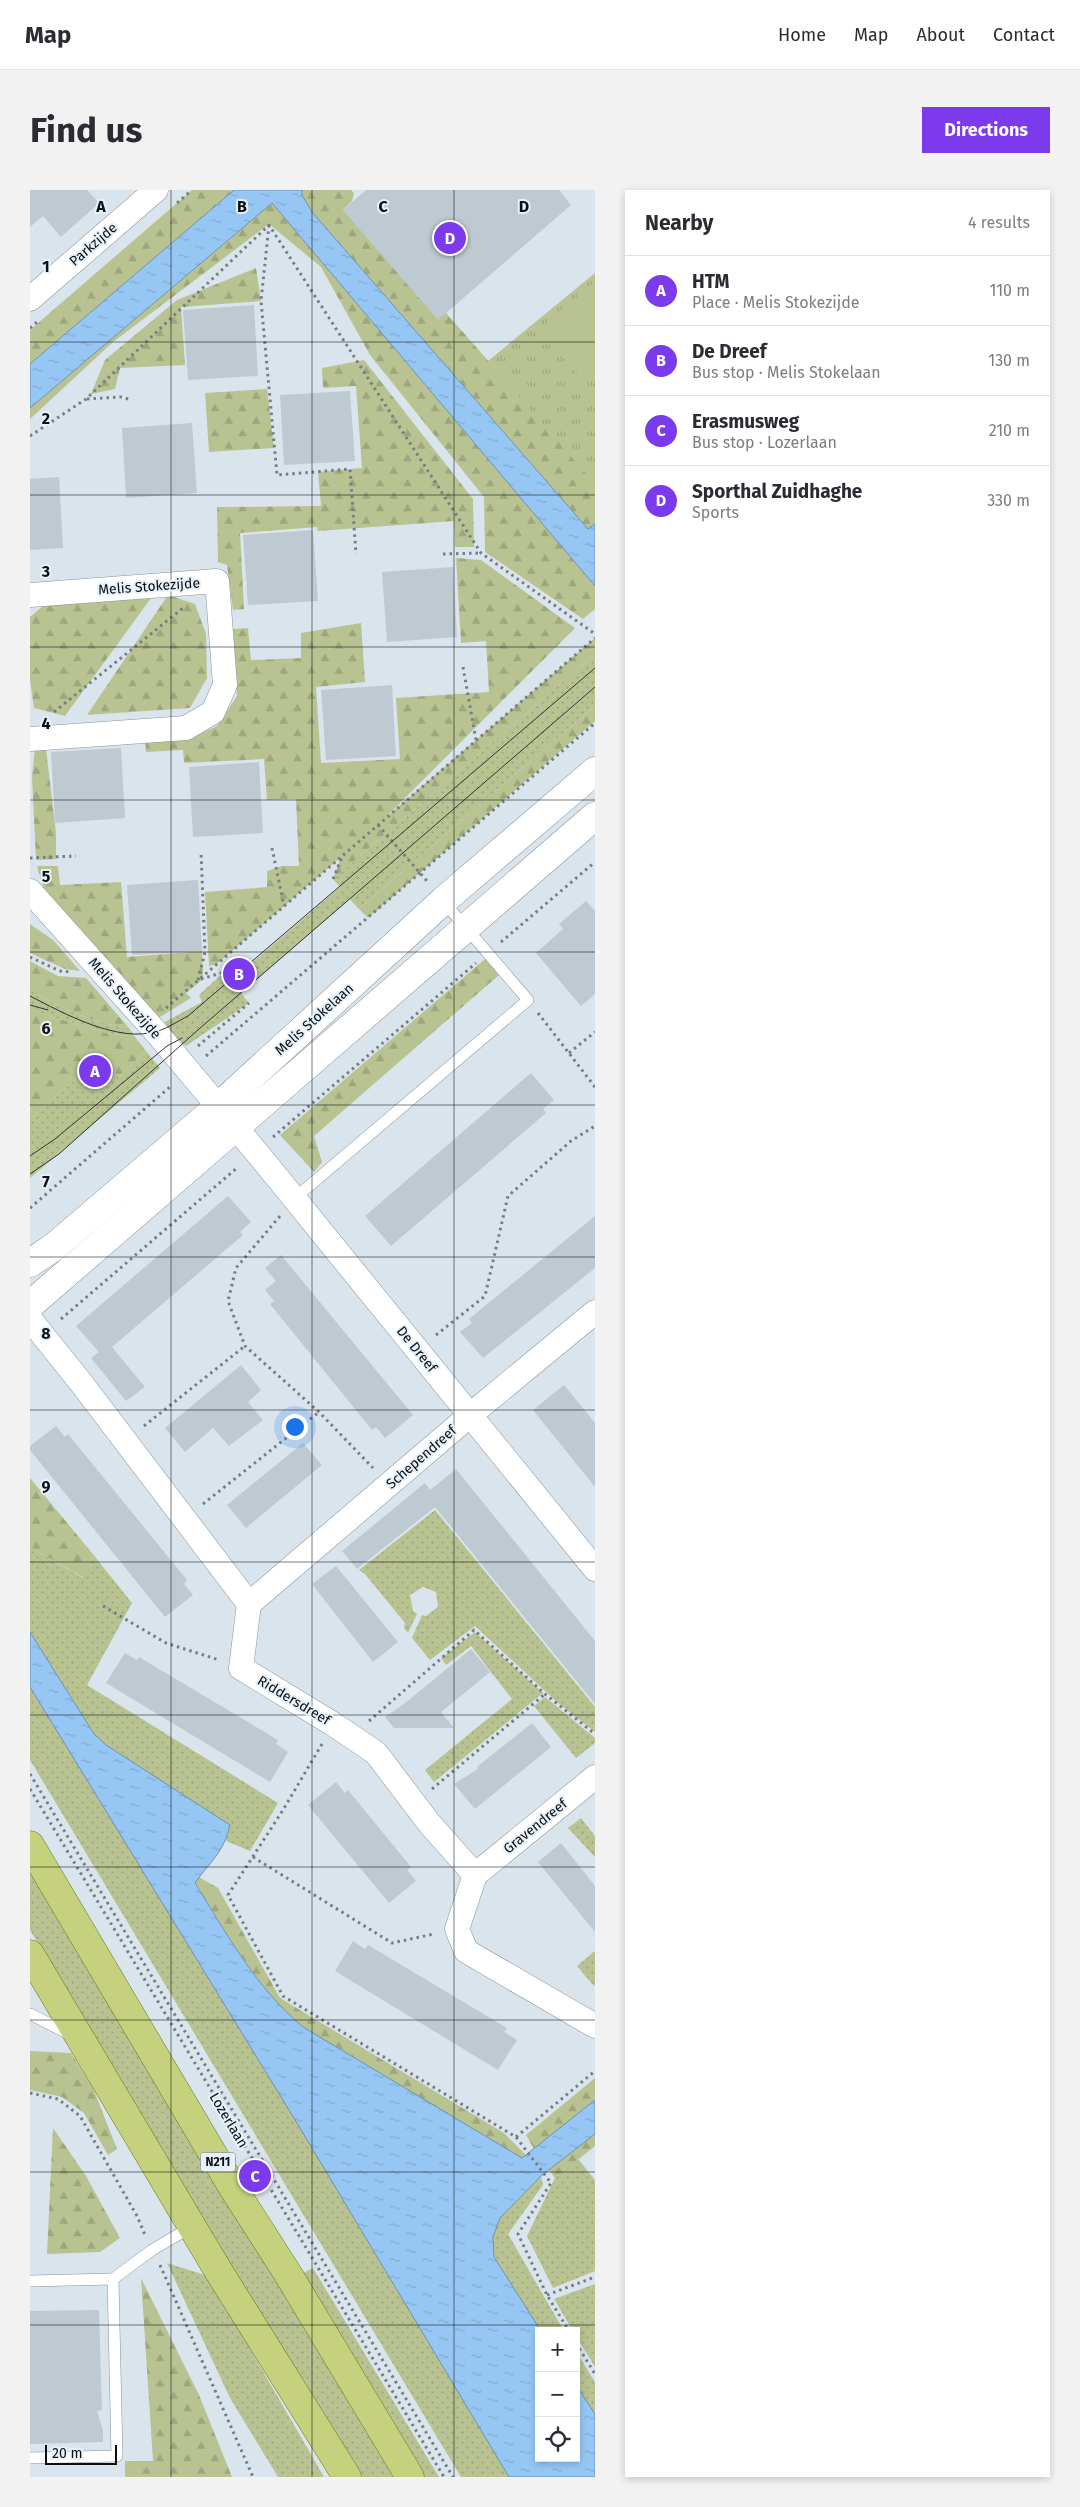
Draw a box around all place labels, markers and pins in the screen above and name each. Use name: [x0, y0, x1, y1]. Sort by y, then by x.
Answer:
pin: D: [434, 219, 466, 257]
pin: B: [223, 955, 255, 993]
pin: A: [79, 1052, 111, 1090]
pin: C: [239, 2157, 271, 2195]

